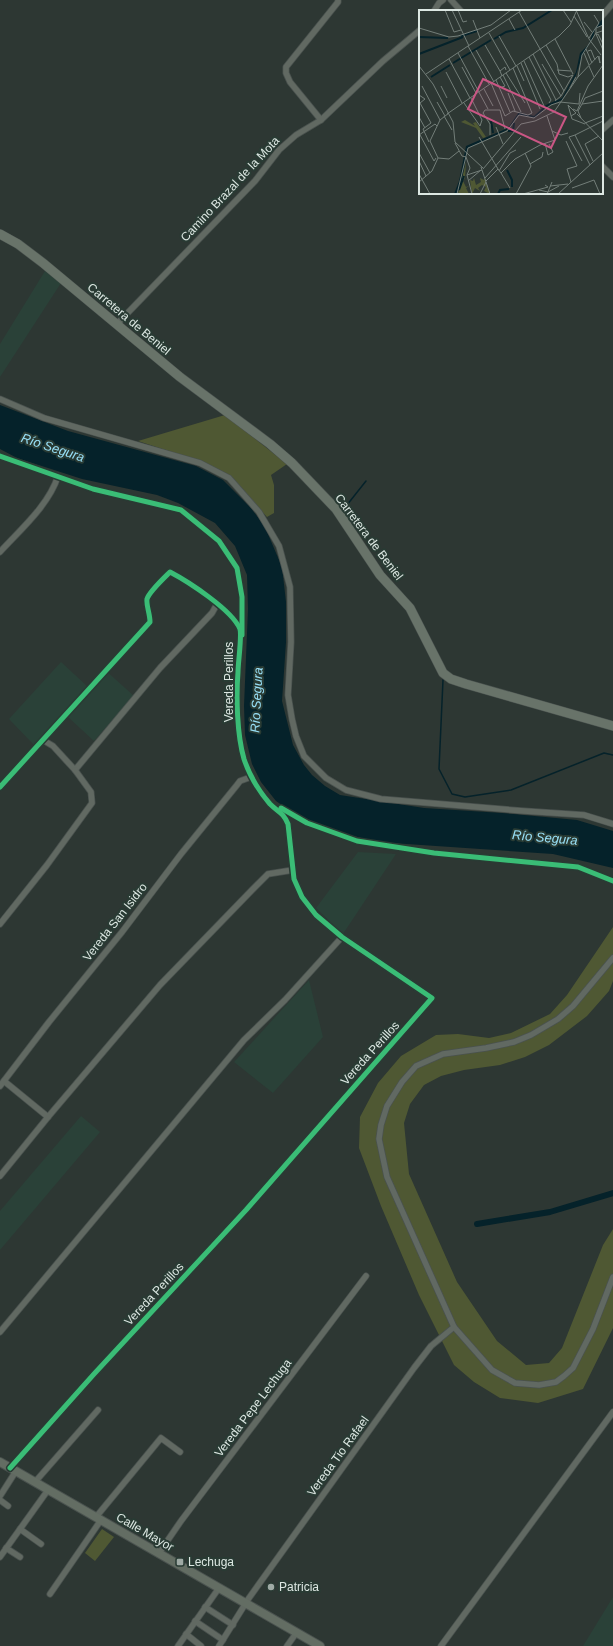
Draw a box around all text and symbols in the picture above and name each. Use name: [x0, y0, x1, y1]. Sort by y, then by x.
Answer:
inset map: [419, 10, 603, 194]
street label: Camino Brazal de la Mota: [178, 134, 282, 244]
street label: Carretera de Beniel: [85, 280, 173, 358]
water label: Río Segura: [19, 430, 86, 465]
street label: Carretera de Beniel: [332, 491, 406, 583]
street label: Vereda Perillos: [222, 642, 236, 722]
water label: Río Segura: [247, 667, 266, 733]
water label: Río Segura: [512, 827, 578, 848]
street label: Vereda San Isidro: [80, 880, 150, 964]
street label: Vereda Perillos: [338, 1018, 402, 1088]
street label: Vereda Perillos: [121, 1260, 187, 1328]
street label: Vereda Pepe Lechuga: [212, 1356, 295, 1460]
street label: Vereda Tio Rafael: [304, 1413, 372, 1499]
street label: Calle Mayor: [114, 1510, 176, 1554]
place label: Lechuga: [188, 1555, 234, 1569]
marker: Lechuga: [175, 1557, 185, 1567]
place label: Patricia: [279, 1580, 319, 1594]
marker: Patricia: [266, 1582, 276, 1592]

